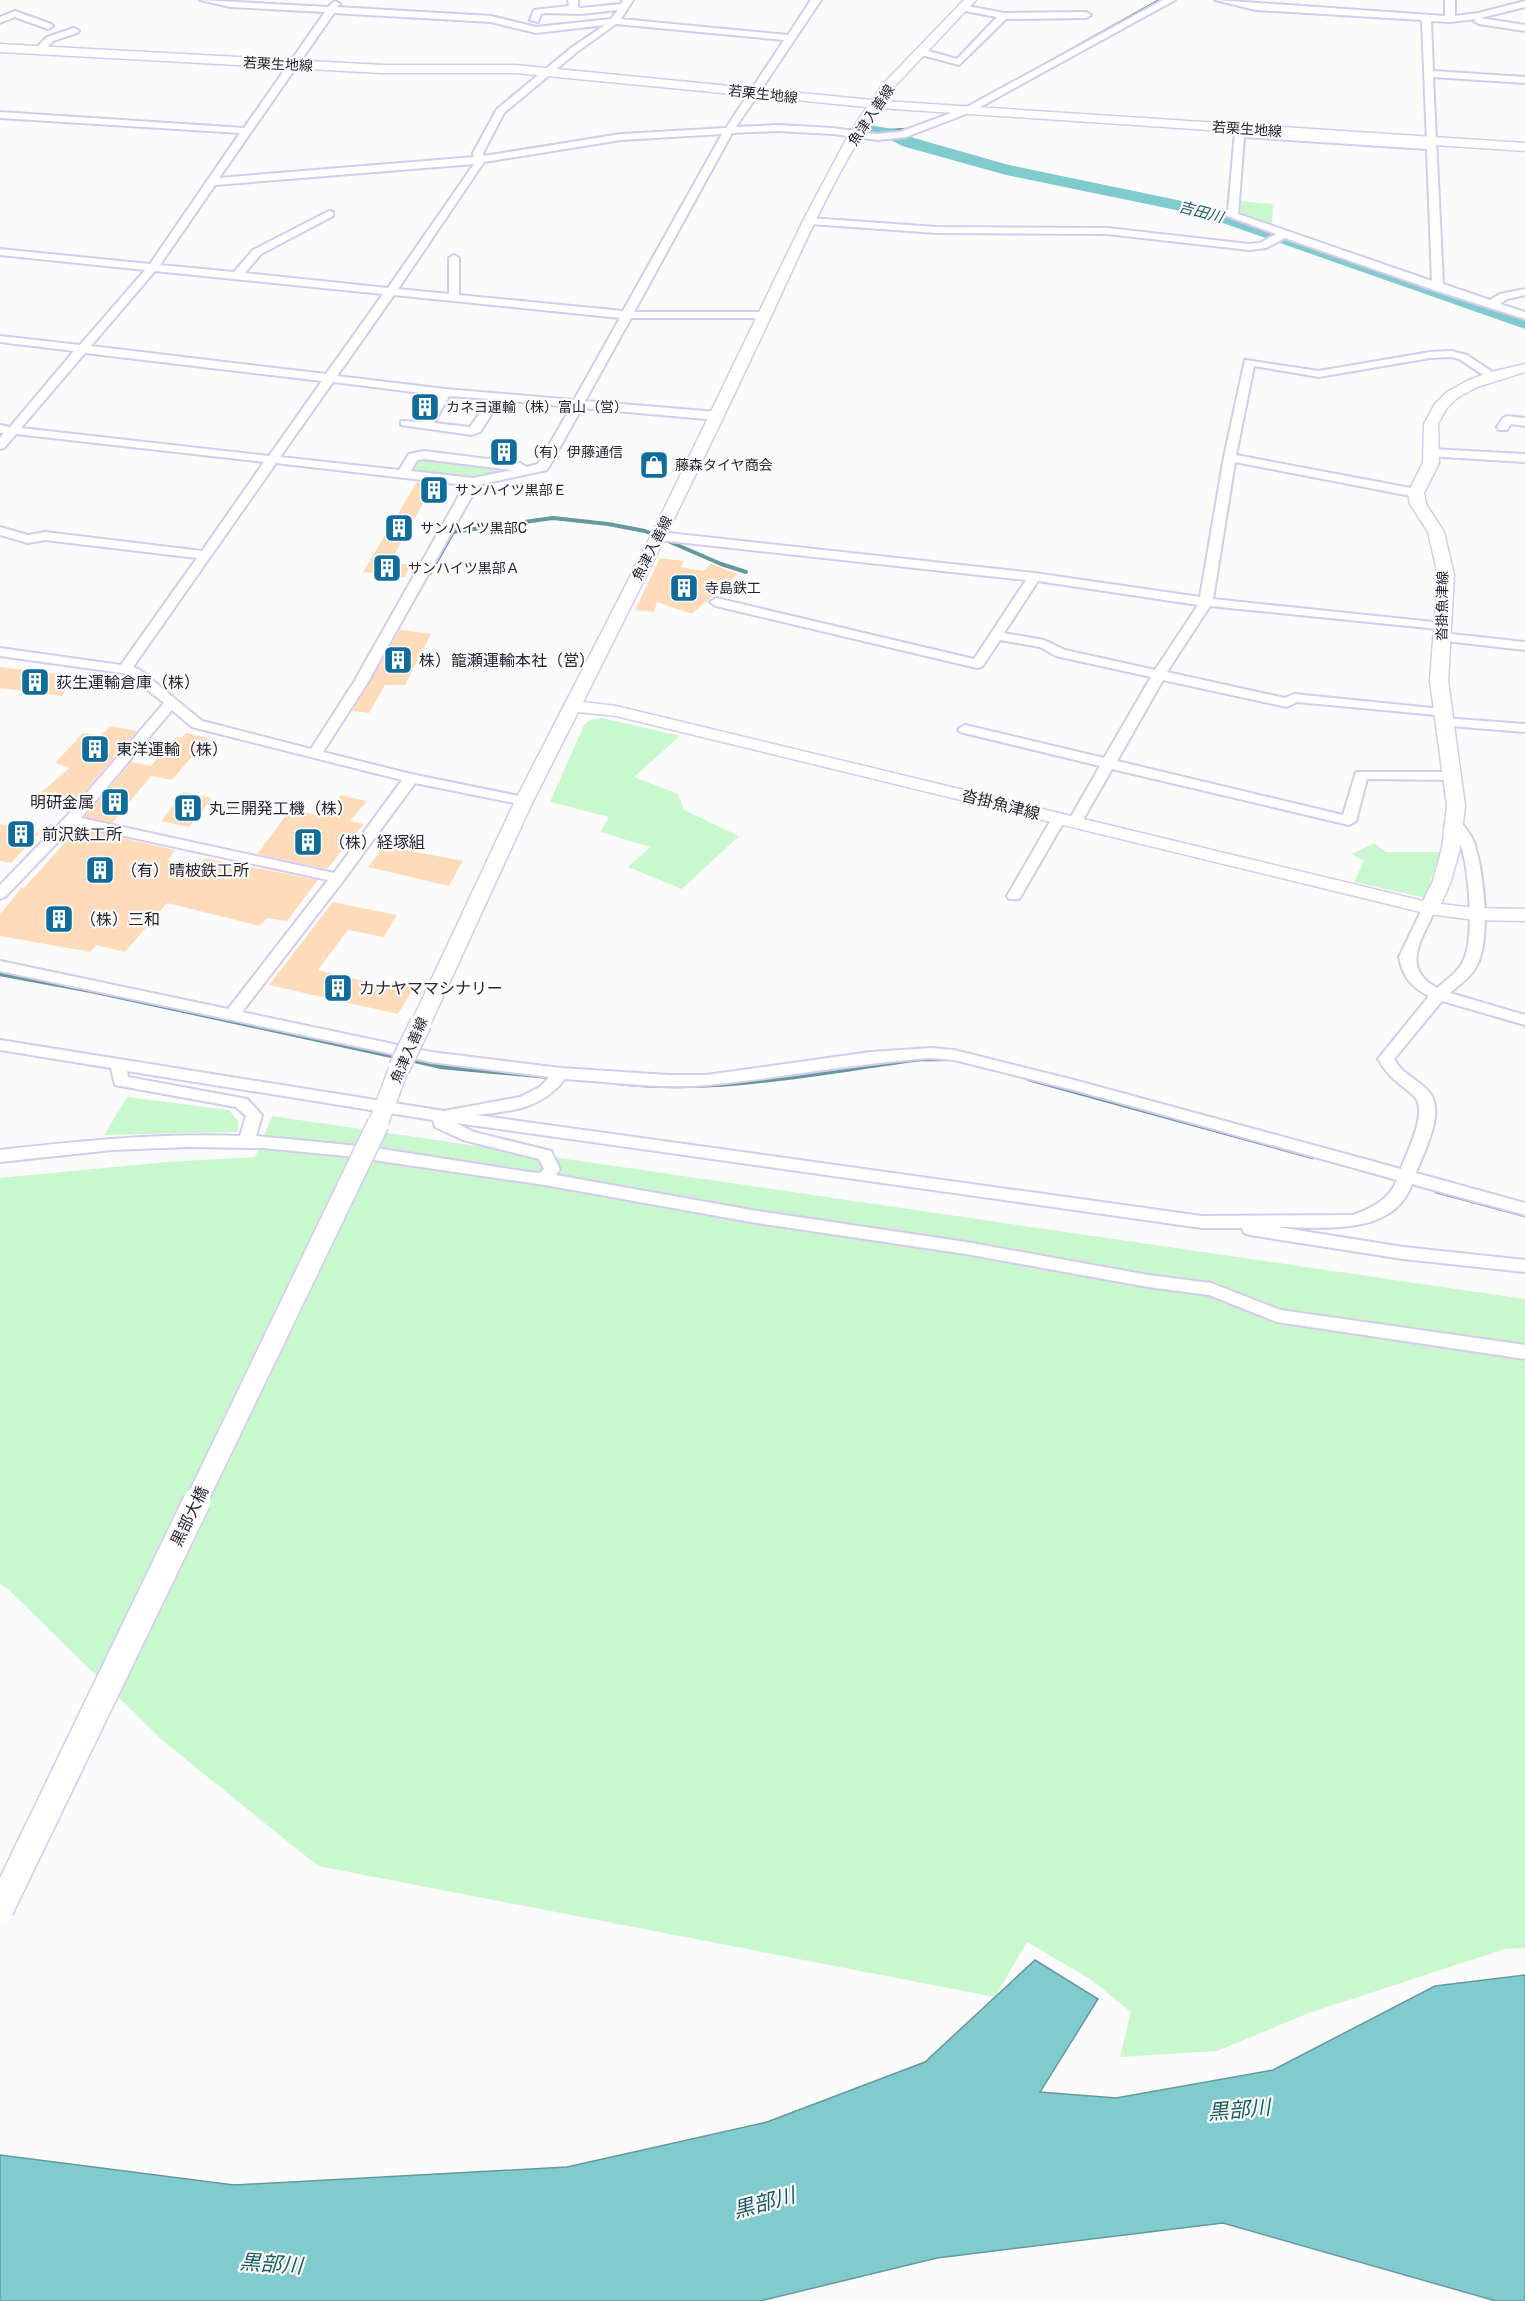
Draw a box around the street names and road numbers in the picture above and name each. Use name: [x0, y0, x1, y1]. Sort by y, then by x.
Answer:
street label: 若栗生地線: [243, 54, 313, 75]
street label: 若栗生地線: [727, 82, 799, 107]
street label: 魚津入善線: [845, 82, 898, 149]
street label: 若栗生地線: [1211, 119, 1282, 140]
street label: 魚津入善線: [629, 513, 676, 583]
street label: 沓掛魚津線: [1433, 571, 1452, 641]
street label: 沓掛魚津線: [960, 786, 1042, 823]
street label: 魚津入善線: [387, 1015, 431, 1086]
street label: 黒部大橋: [167, 1483, 212, 1549]

